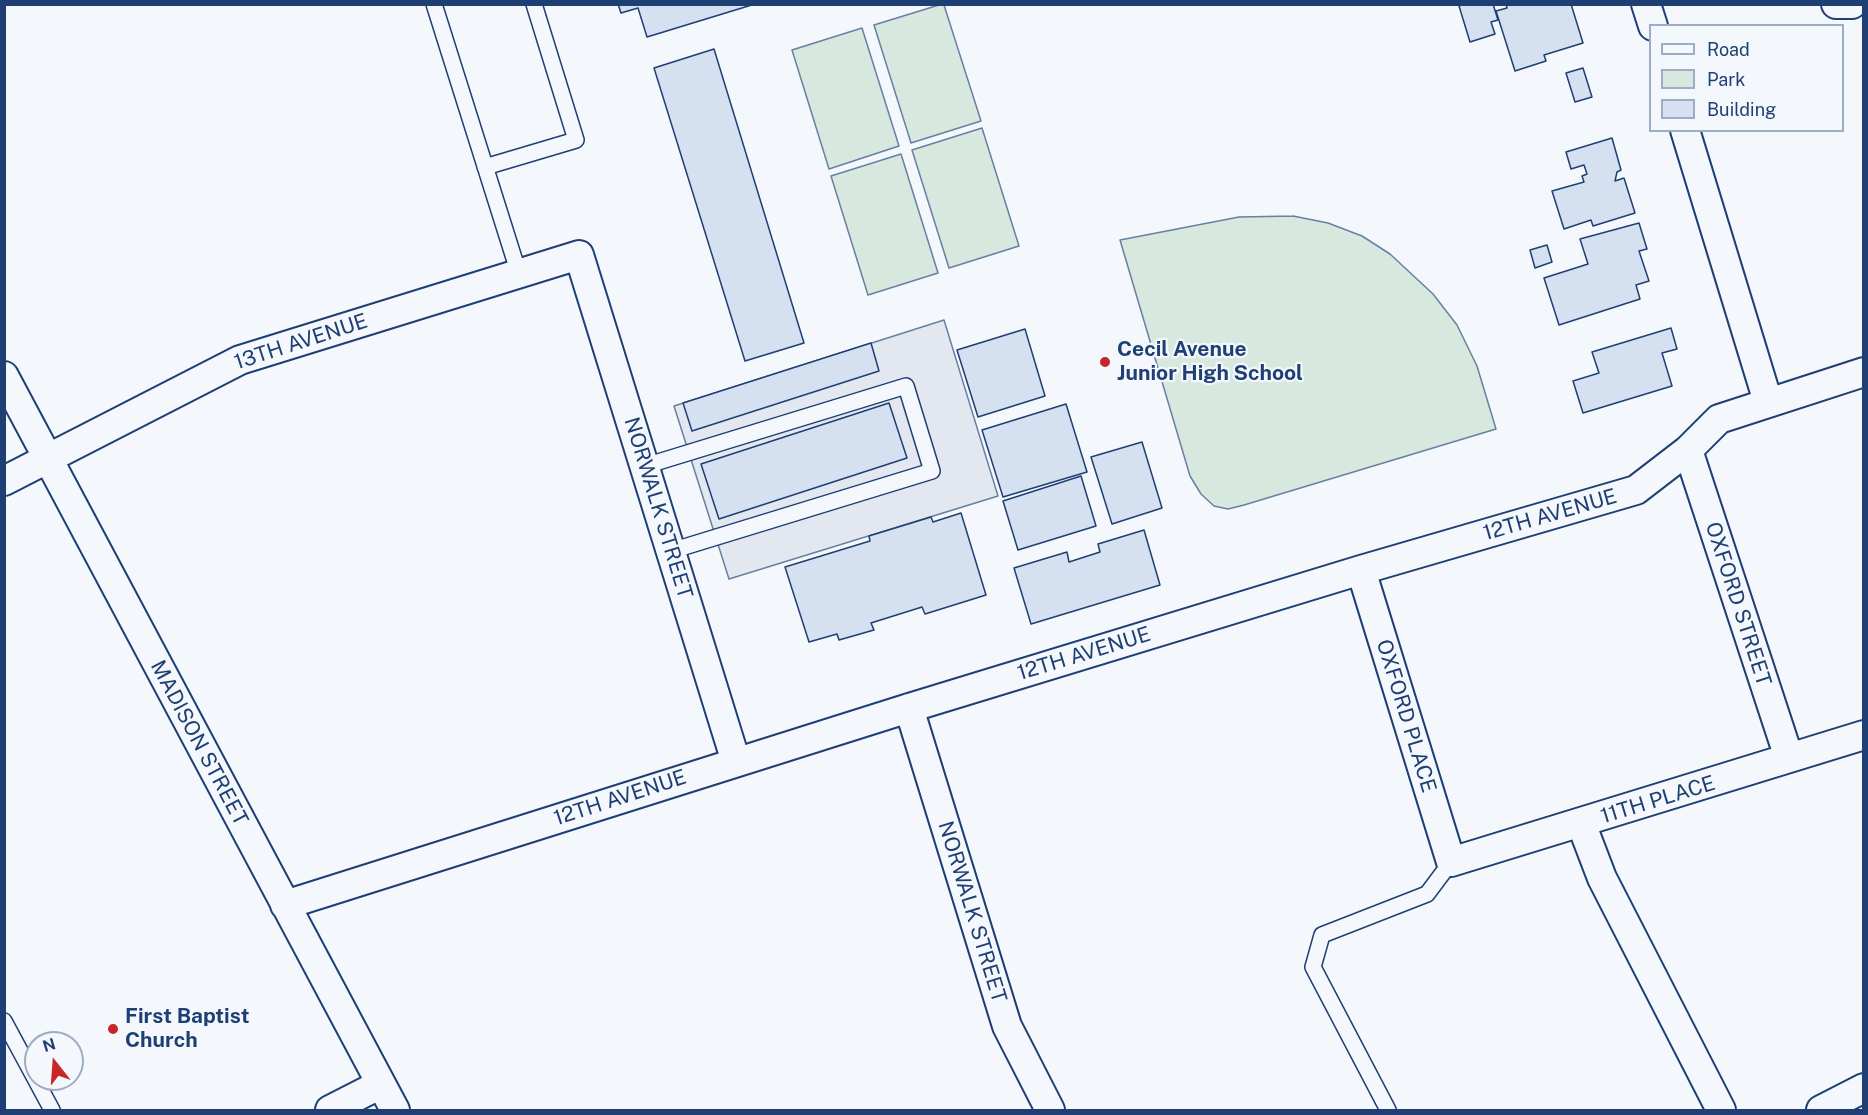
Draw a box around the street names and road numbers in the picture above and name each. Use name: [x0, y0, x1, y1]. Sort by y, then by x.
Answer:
street label: 13TH AVENUE: [231, 309, 371, 375]
street label: NORWALK STREET: [618, 414, 698, 602]
street label: 12TH AVENUE: [1480, 484, 1620, 546]
street label: OXFORD STREET: [1700, 519, 1776, 689]
street label: 12TH AVENUE: [1014, 622, 1154, 686]
street label: OXFORD PLACE: [1371, 636, 1441, 796]
street label: MADISON STREET: [145, 656, 253, 830]
street label: 12TH AVENUE: [550, 765, 690, 831]
street label: 11TH PLACE: [1598, 771, 1718, 829]
street label: NORWALK STREET: [932, 818, 1012, 1006]

